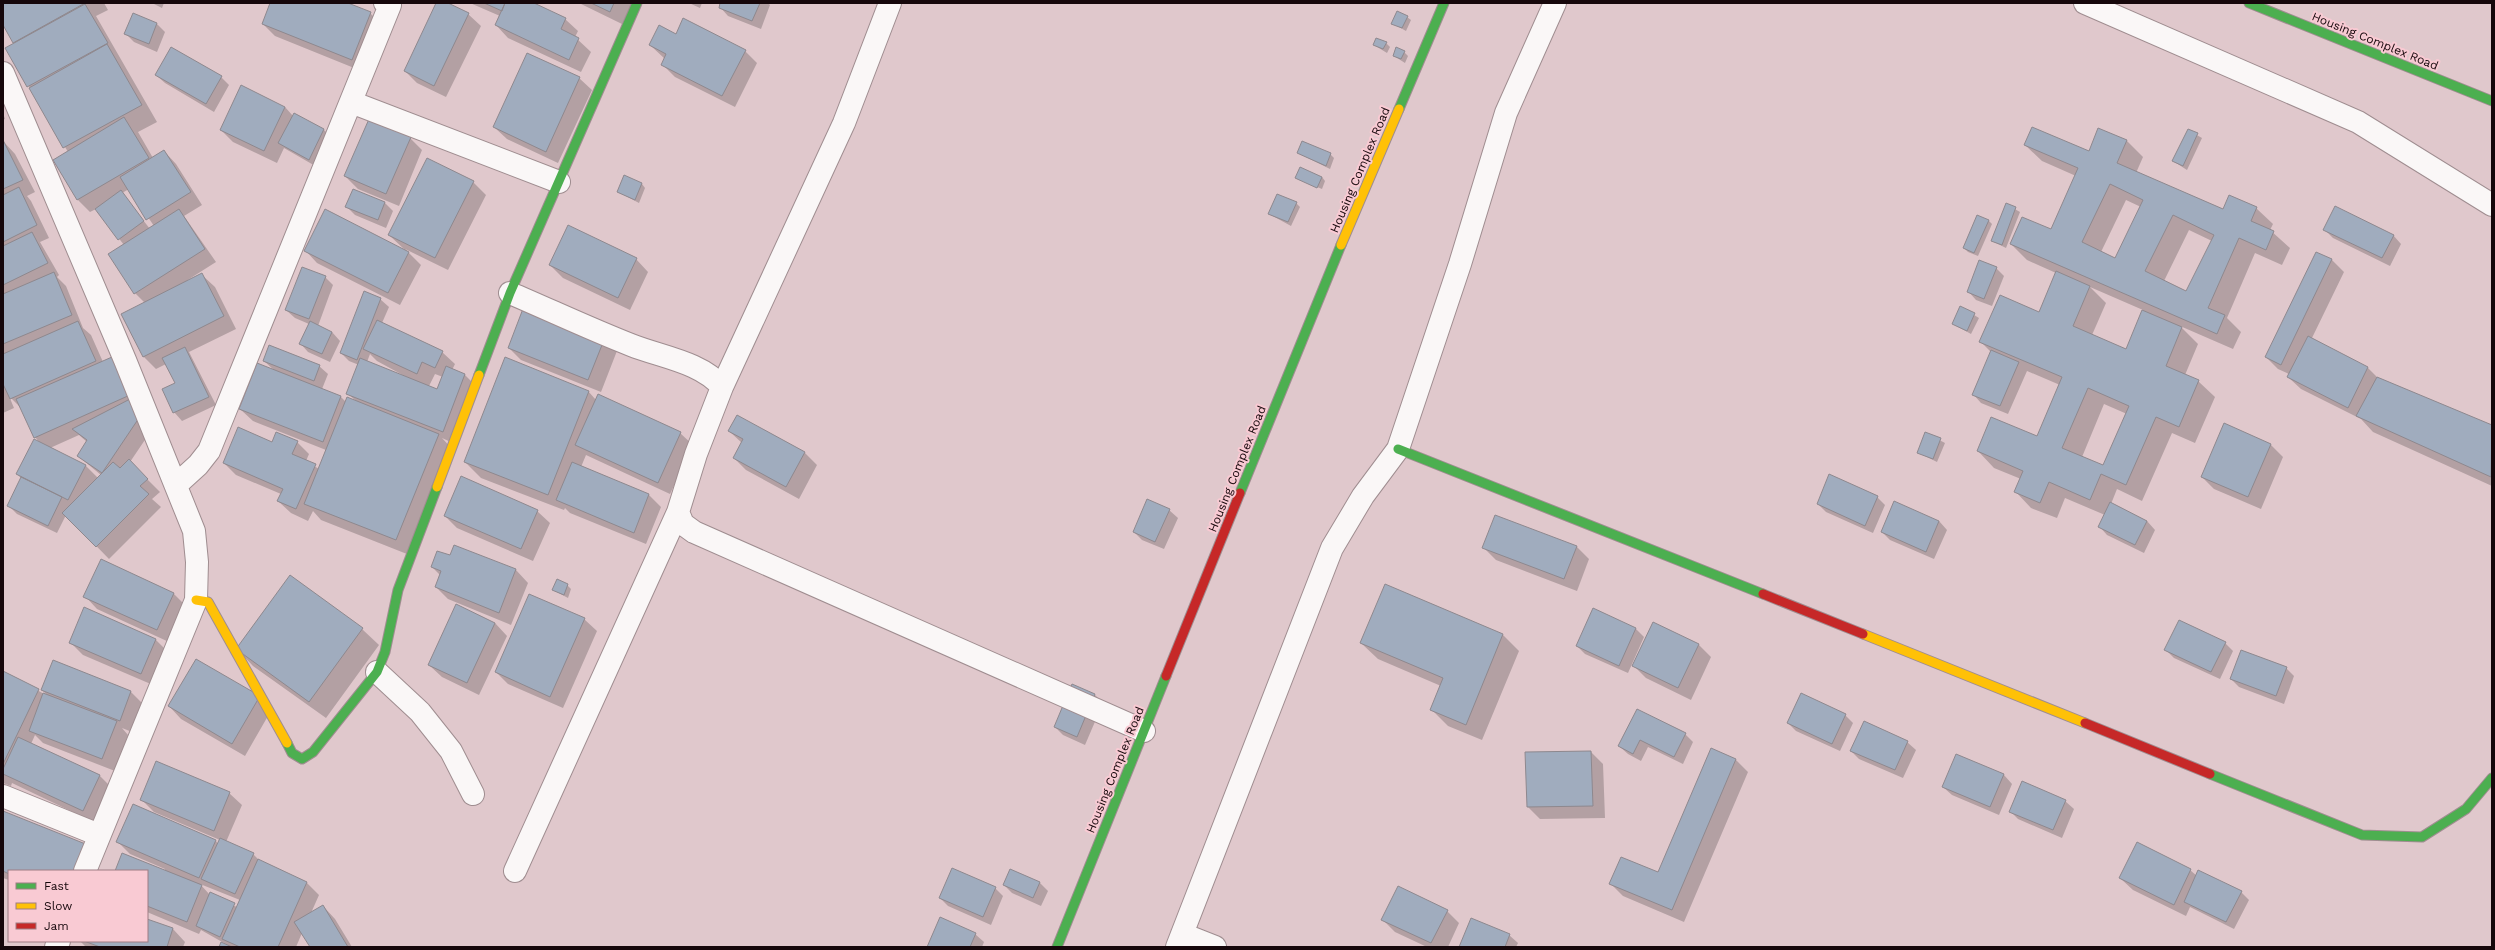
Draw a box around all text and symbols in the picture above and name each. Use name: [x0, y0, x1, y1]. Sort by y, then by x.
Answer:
street label: Housing Complex Road: [2310, 9, 2440, 73]
street label: Housing Complex Road: [1327, 105, 1393, 235]
street label: Housing Complex Road: [1205, 404, 1269, 534]
street label: Housing Complex Road: [1083, 705, 1147, 835]
legend: [8, 870, 148, 942]
text: Fast: [44, 879, 69, 893]
text: Slow: [44, 899, 72, 913]
text: Jam: [44, 919, 69, 933]

